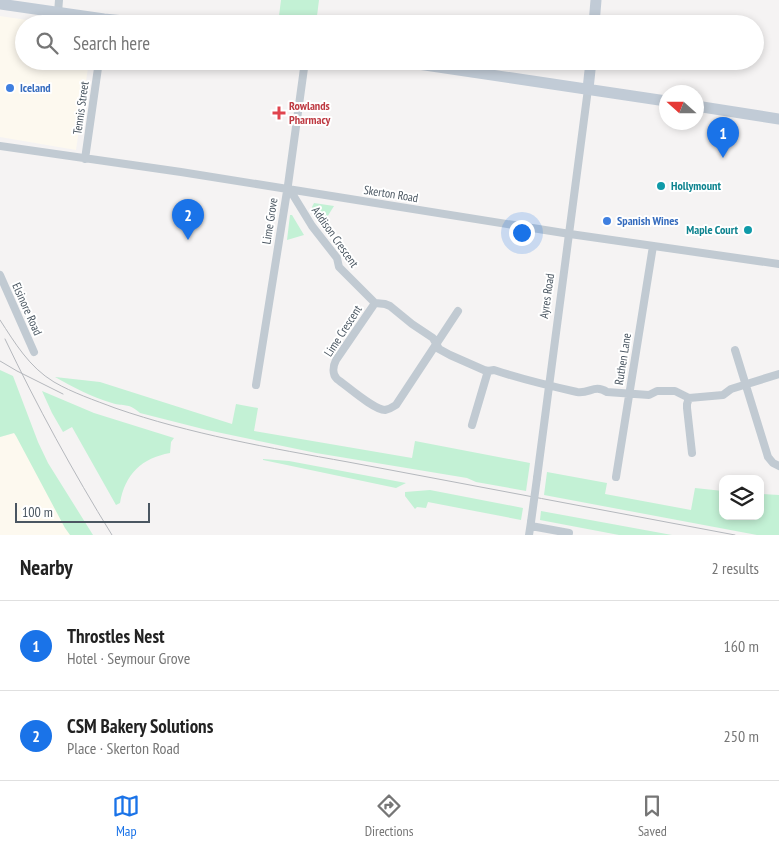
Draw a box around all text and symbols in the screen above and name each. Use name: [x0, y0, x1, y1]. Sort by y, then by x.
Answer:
search box: [15, 15, 764, 70]
icon: search: [33, 29, 61, 57]
text: Search here: [73, 31, 150, 55]
place label: Iceland: [20, 80, 51, 95]
street label: Tennis Street: [69, 80, 92, 136]
marker: Iceland: [4, 82, 16, 94]
north arrow: [659, 85, 704, 130]
place label: Rowlands Pharmacy: [289, 98, 331, 127]
marker: Rowlands Pharmacy: [273, 107, 285, 119]
pin: 1: [707, 117, 739, 158]
place label: Hollymount: [671, 178, 721, 193]
marker: Hollymount: [655, 180, 667, 192]
street label: Skerton Road: [363, 182, 419, 205]
street label: Lime Grove: [258, 197, 281, 245]
pin: 2: [172, 199, 204, 240]
street label: Addison Crescent: [309, 203, 362, 271]
place label: Spanish Wines: [617, 213, 679, 228]
marker: Spanish Wines: [601, 215, 613, 227]
your location: [509, 220, 535, 246]
place label: Maple Court: [686, 222, 739, 237]
marker: Maple Court: [742, 224, 754, 236]
street label: Ayres Road: [536, 273, 557, 319]
street label: Elsinore Road: [9, 280, 46, 338]
street label: Lime Crescent: [320, 302, 365, 359]
street label: Ruthen Lane: [611, 332, 634, 386]
map controls: [719, 475, 764, 520]
button: layers: [719, 475, 764, 520]
scale bar: [15, 500, 150, 523]
text: 100 m: [22, 503, 53, 521]
text: Nearby: [20, 554, 73, 581]
text: 2 results: [712, 558, 759, 578]
text: Throstles Nest: [67, 624, 165, 648]
text: 1: [32, 636, 40, 656]
text: 160 m: [724, 636, 759, 656]
text: Hotel · Seymour Grove: [67, 648, 190, 668]
text: CSM Bakery Solutions: [67, 714, 213, 738]
text: 2: [32, 726, 40, 746]
text: 250 m: [724, 726, 759, 746]
text: Place · Skerton Road: [67, 738, 180, 758]
tab: Map: [112, 792, 140, 840]
tab: Directions: [365, 792, 413, 840]
tab: Saved: [638, 792, 667, 840]

